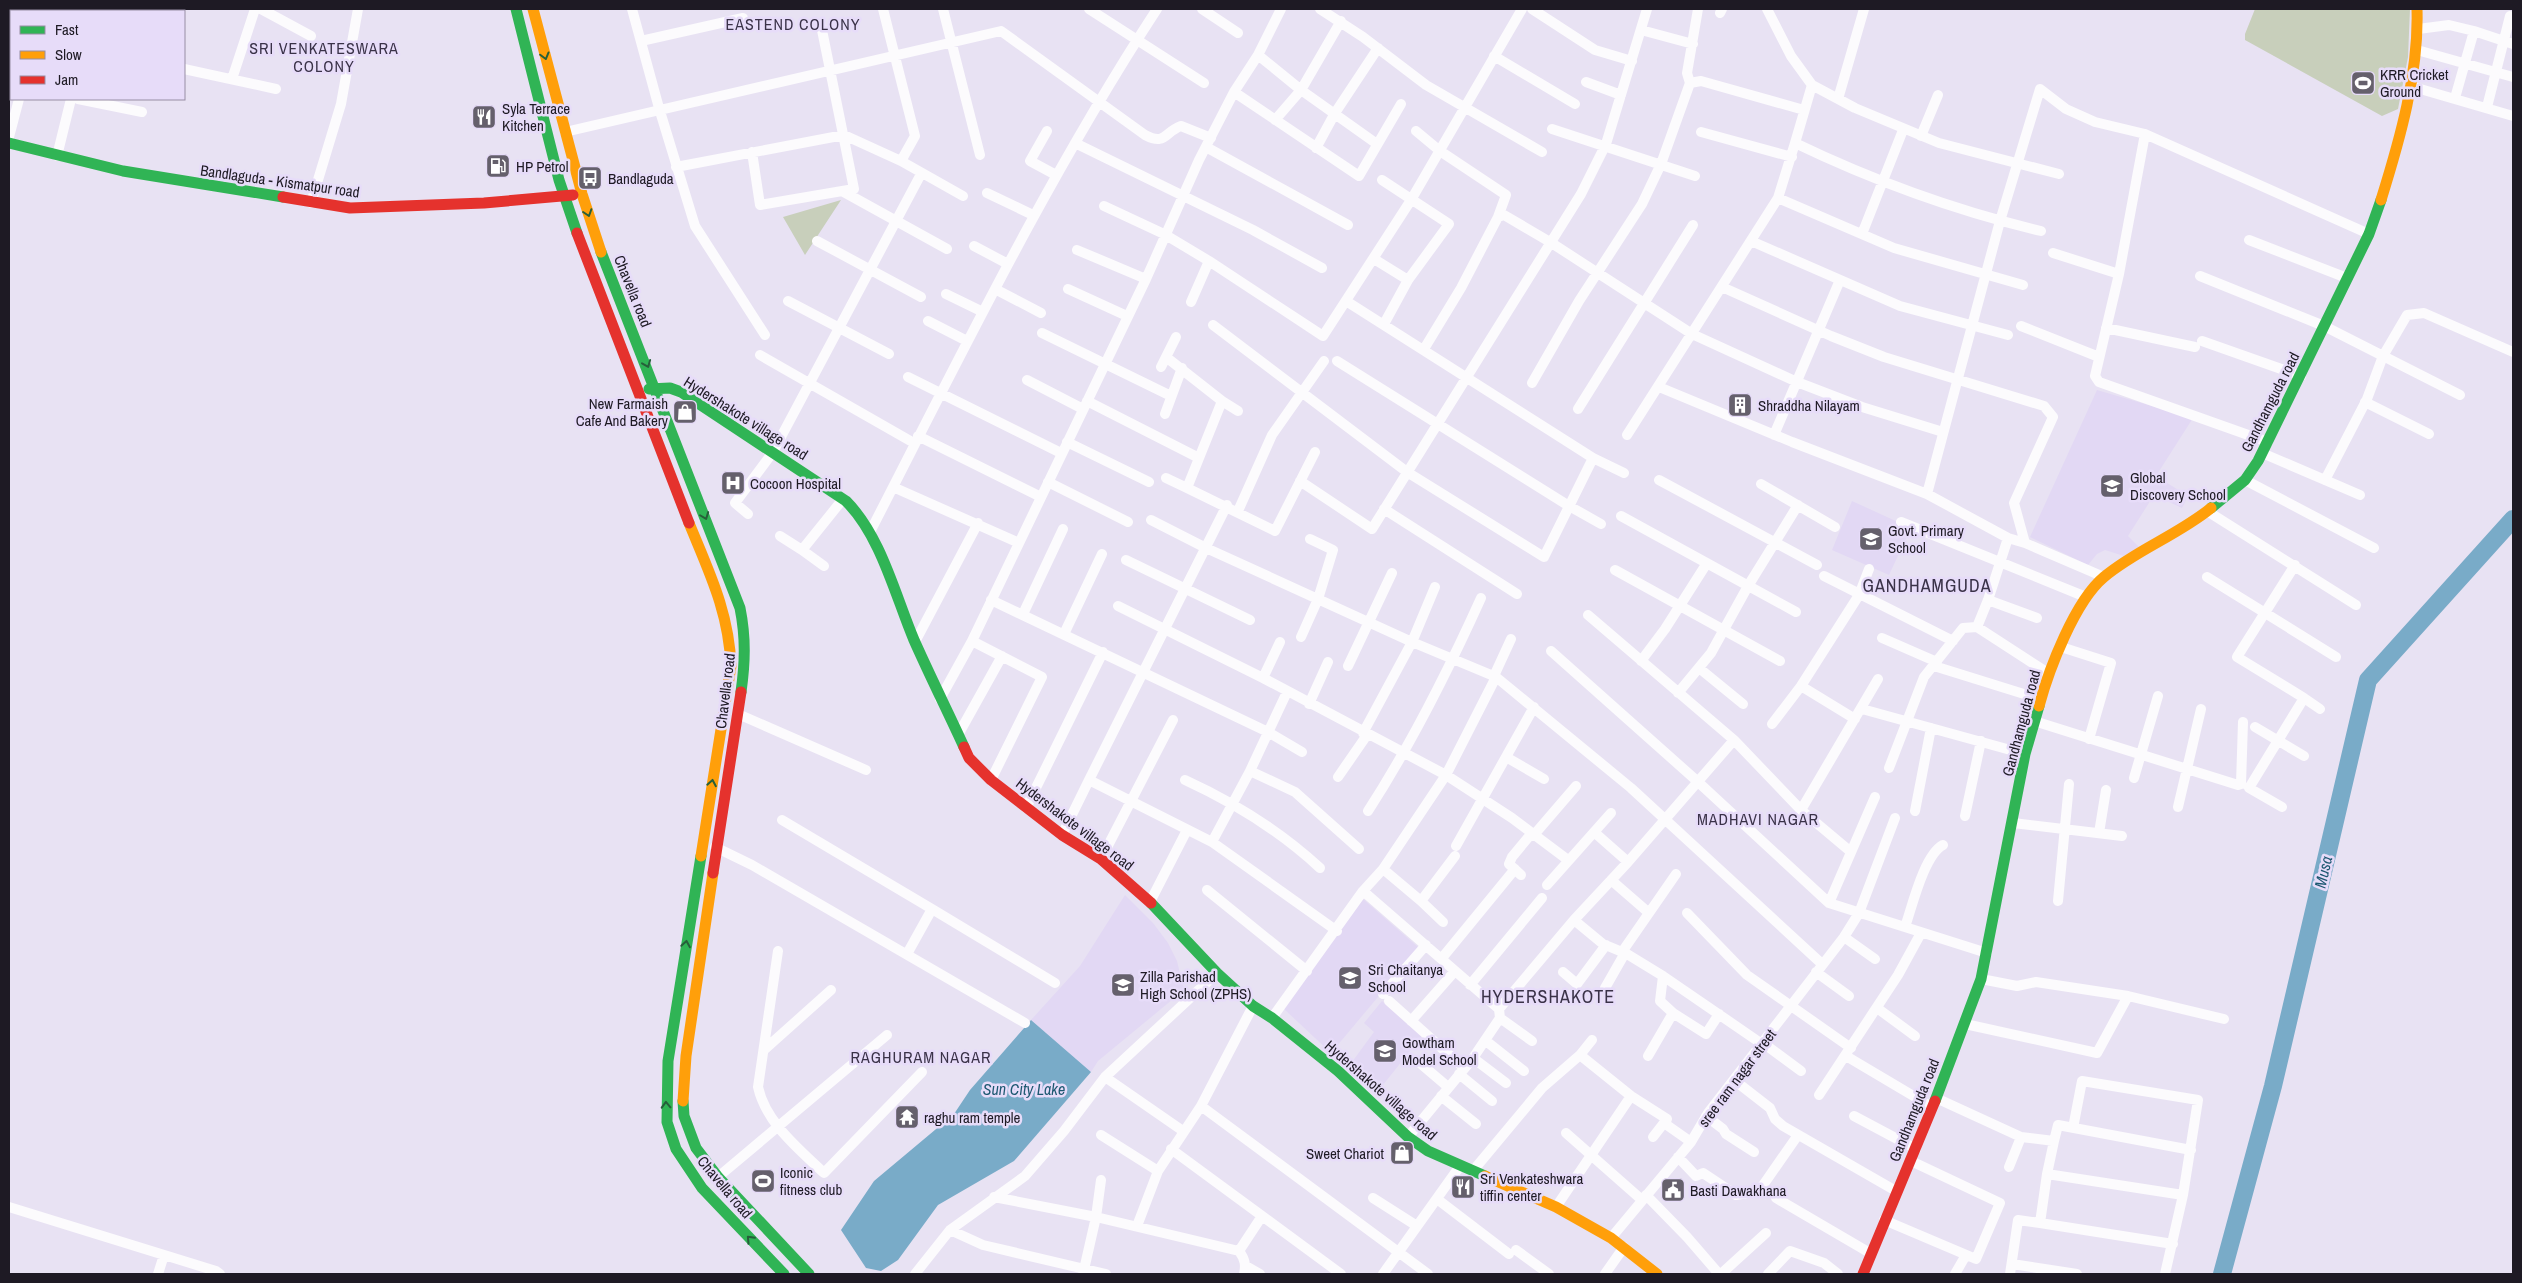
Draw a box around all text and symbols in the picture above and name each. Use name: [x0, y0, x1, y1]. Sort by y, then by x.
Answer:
legend: [10, 10, 185, 100]
district label: EASTEND COLONY: [725, 13, 861, 35]
text: Fast: [55, 19, 79, 40]
district label: SRI VENKATESWARA COLONY: [249, 37, 399, 77]
text: Slow: [55, 44, 82, 65]
one-way arrow: [539, 51, 550, 60]
place label: KRR Cricket Ground: [2380, 64, 2449, 102]
text: Jam: [55, 69, 78, 90]
sports icon: KRR Cricket Ground: [2350, 70, 2376, 96]
place label: Syla Terrace Kitchen: [502, 98, 570, 136]
restaurant icon: Syla Terrace Kitchen: [471, 104, 497, 130]
fuel station icon: HP Petrol: [485, 153, 511, 179]
place label: HP Petrol: [516, 156, 568, 177]
street label: Bandlaguda - Kismatpur road: [199, 159, 361, 203]
bus stop icon: Bandlaguda: [577, 165, 603, 191]
place label: Bandlaguda: [608, 168, 674, 189]
one-way arrow: [582, 208, 592, 216]
street label: Chavella road: [609, 252, 657, 330]
street label: Gandhamguda road: [2236, 348, 2304, 456]
one-way arrow: [640, 359, 651, 368]
street label: Hydershakote village road: [680, 371, 812, 465]
building icon: Shraddha Nilayam: [1727, 392, 1753, 418]
place label: New Farmaish Cafe And Bakery: [576, 393, 669, 431]
place label: Shraddha Nilayam: [1758, 395, 1860, 416]
shop icon: New Farmaish Cafe And Bakery: [672, 399, 698, 425]
place label: Global Discovery School: [2130, 467, 2226, 505]
hospital icon: Cocoon Hospital: [720, 470, 746, 496]
place label: Cocoon Hospital: [750, 473, 841, 494]
school or university icon: Global Discovery School: [2099, 473, 2125, 499]
one-way arrow: [699, 511, 709, 520]
place label: Govt. Primary School: [1888, 520, 1965, 558]
school or university icon: Govt. Primary School: [1858, 526, 1884, 552]
district label: GANDHAMGUDA: [1862, 573, 1992, 598]
street label: Chavella road: [710, 652, 740, 730]
street label: Gandhamguda road: [1997, 667, 2045, 779]
street label: Hydershakote village road: [1012, 773, 1138, 875]
one-way arrow: [706, 779, 716, 787]
district label: MADHAVI NAGAR: [1697, 808, 1819, 830]
water label: Musa: [2309, 854, 2337, 890]
one-way arrow: [680, 939, 691, 947]
place label: Sri Chaitanya School: [1368, 959, 1443, 997]
school or university icon: Sri Chaitanya School: [1337, 965, 1363, 991]
place label: Zilla Parishad High School (ZPHS): [1140, 966, 1251, 1004]
school or university icon: Zilla Parishad High School (ZPHS): [1110, 972, 1136, 998]
district label: HYDERSHAKOTE: [1481, 984, 1615, 1009]
street label: sree ram nagar street: [1693, 1024, 1781, 1131]
place label: Gowtham Model School: [1402, 1032, 1477, 1070]
street label: Hydershakote village road: [1320, 1035, 1442, 1145]
school or university icon: Gowtham Model School: [1372, 1038, 1398, 1064]
district label: RAGHURAM NAGAR: [851, 1046, 991, 1068]
street label: Gandhamguda road: [1884, 1055, 1944, 1165]
water label: Sun City Lake: [983, 1078, 1065, 1100]
one-way arrow: [661, 1100, 672, 1108]
temple icon: raghu ram temple: [894, 1104, 920, 1130]
place label: raghu ram temple: [924, 1107, 1021, 1128]
shop icon: Sweet Chariot: [1389, 1140, 1415, 1166]
place label: Sweet Chariot: [1306, 1143, 1385, 1164]
street label: Chavella road: [693, 1151, 757, 1223]
place label: Iconic fitness club: [780, 1162, 842, 1200]
sports icon: Iconic fitness club: [750, 1168, 776, 1194]
place label: Sri Venkateshwara tiffin center: [1480, 1168, 1583, 1206]
restaurant icon: Sri Venkateshwara tiffin center: [1450, 1174, 1476, 1200]
public building icon: Basti Dawakhana: [1660, 1177, 1686, 1203]
place label: Basti Dawakhana: [1690, 1180, 1787, 1201]
one-way arrow: [747, 1235, 756, 1244]

